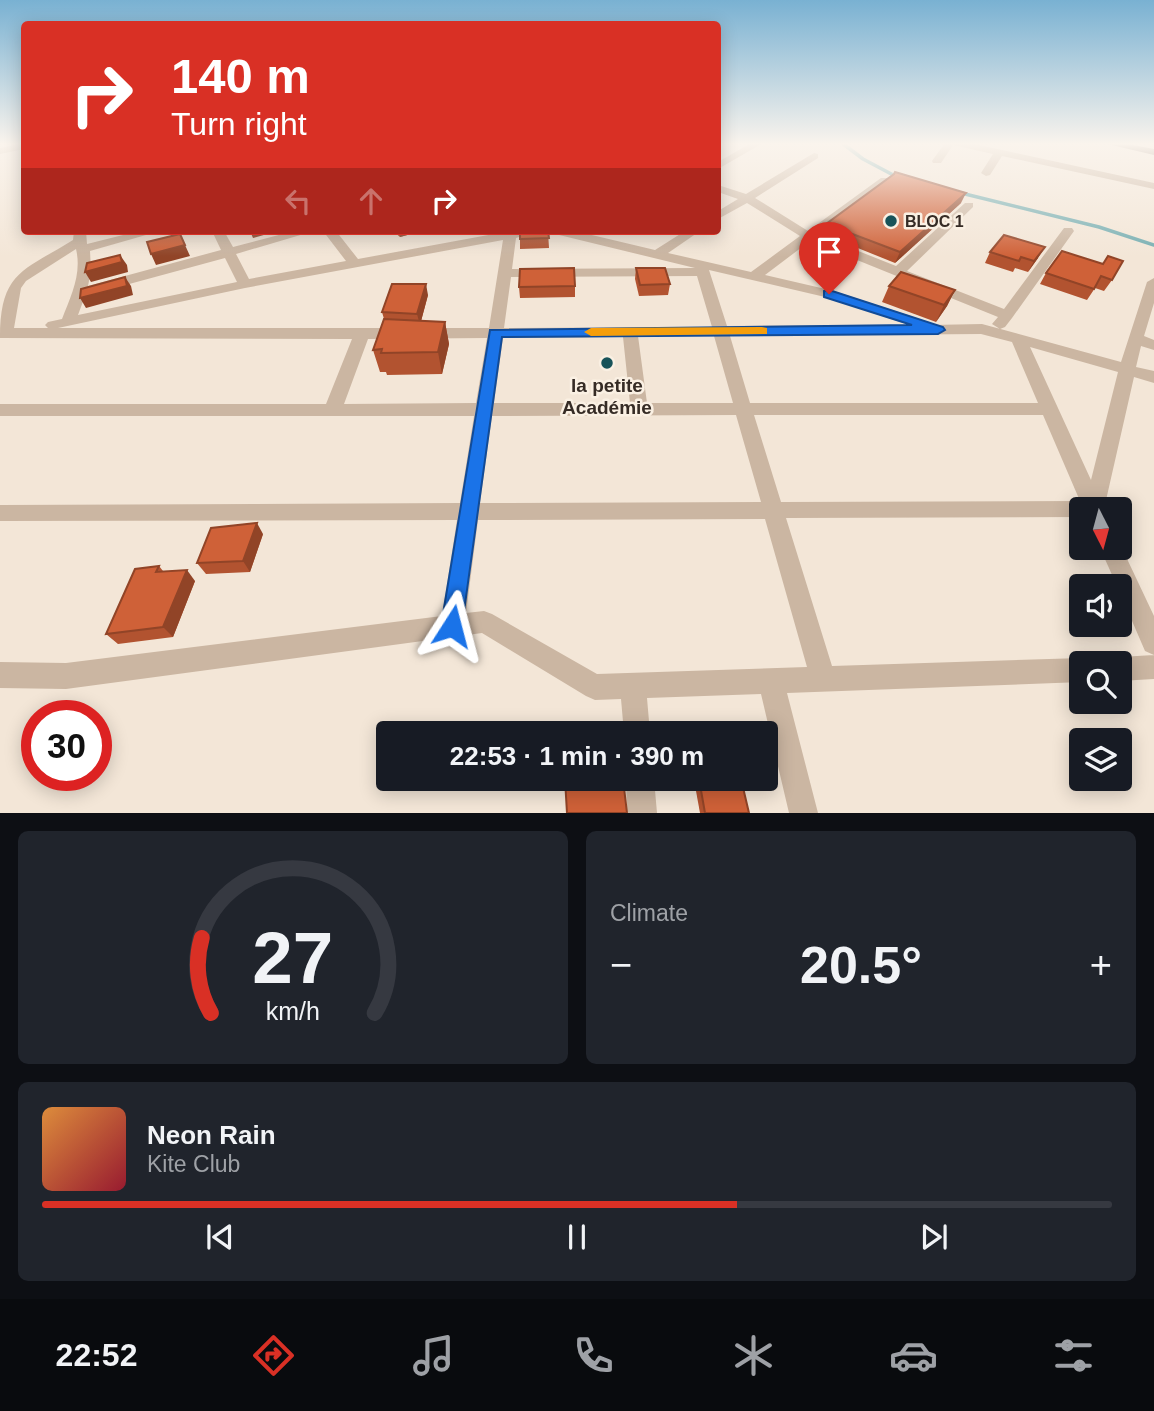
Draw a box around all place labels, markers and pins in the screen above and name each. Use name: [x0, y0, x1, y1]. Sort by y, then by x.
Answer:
marker: BLOC 1: [883, 213, 899, 229]
place label: BLOC 1: [905, 213, 964, 230]
pin: [799, 222, 859, 294]
marker: la petite Académie: [599, 355, 615, 371]
place label: la petite Académie: [562, 375, 652, 418]

